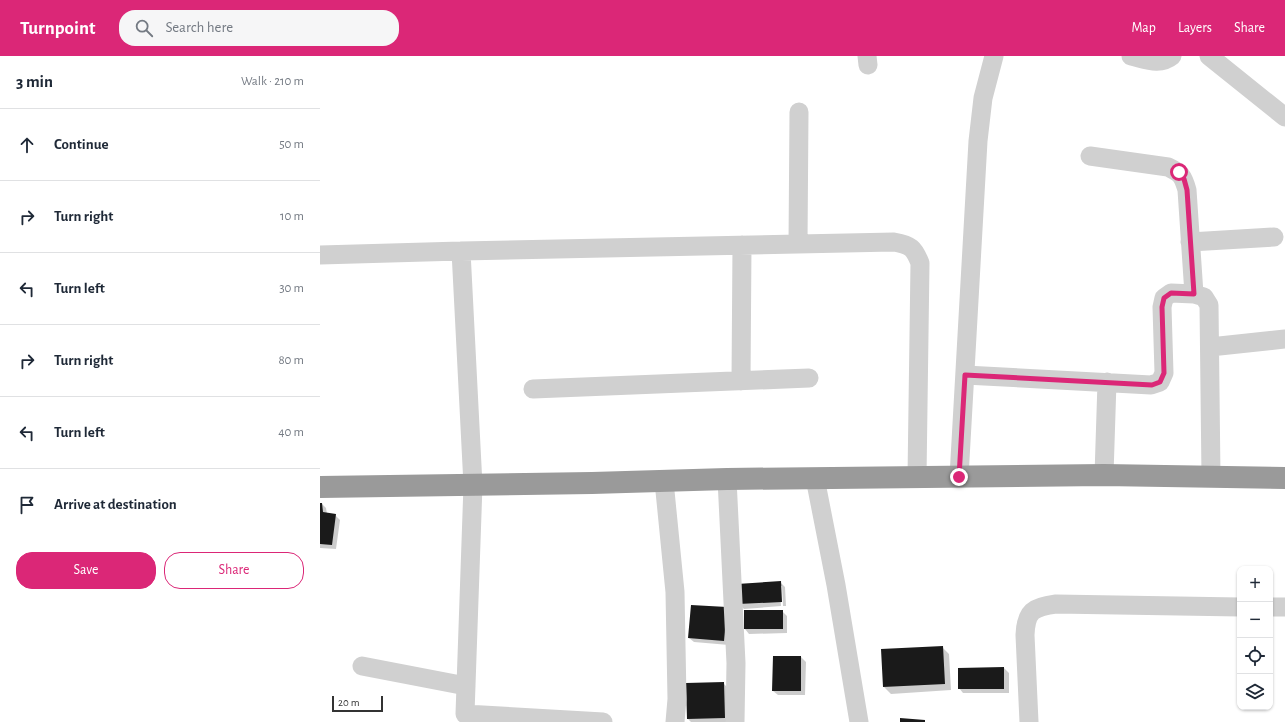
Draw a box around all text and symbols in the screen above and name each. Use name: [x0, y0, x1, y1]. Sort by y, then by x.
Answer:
search box: [119, 10, 399, 46]
icon: search: [133, 17, 155, 39]
text: Turnpoint: [20, 19, 95, 38]
text: Search here: [165, 20, 233, 35]
text: Map: [1131, 21, 1156, 35]
text: Layers: [1178, 21, 1212, 35]
text: Share: [1234, 21, 1265, 35]
text: 3 min: [16, 73, 53, 90]
text: Walk · 210 m: [241, 75, 304, 88]
icon: ahead: [16, 134, 38, 156]
text: Continue: [54, 137, 109, 152]
text: 50 m: [279, 138, 304, 151]
route start: [1170, 163, 1188, 181]
icon: right: [16, 206, 38, 228]
text: Turn right: [54, 209, 113, 224]
text: 10 m: [280, 210, 304, 223]
icon: left: [16, 278, 38, 300]
text: Turn left: [54, 281, 105, 296]
text: 30 m: [279, 282, 304, 295]
icon: right: [16, 350, 38, 372]
text: Turn right: [54, 353, 113, 368]
text: 80 m: [278, 354, 304, 367]
icon: left: [16, 422, 38, 444]
text: Turn left: [54, 425, 105, 440]
text: 40 m: [278, 426, 304, 439]
route end: [950, 468, 968, 486]
icon: arrive: [16, 494, 38, 516]
text: Arrive at destination: [54, 497, 177, 512]
button: Save: [16, 552, 156, 589]
button: Share: [164, 552, 304, 589]
map controls: [1237, 566, 1273, 710]
button: +: [1237, 566, 1273, 602]
button: −: [1237, 602, 1273, 638]
button: locate: [1237, 638, 1273, 674]
button: layers: [1237, 674, 1273, 710]
scale bar: [332, 694, 383, 713]
text: 20 m: [338, 697, 359, 708]

